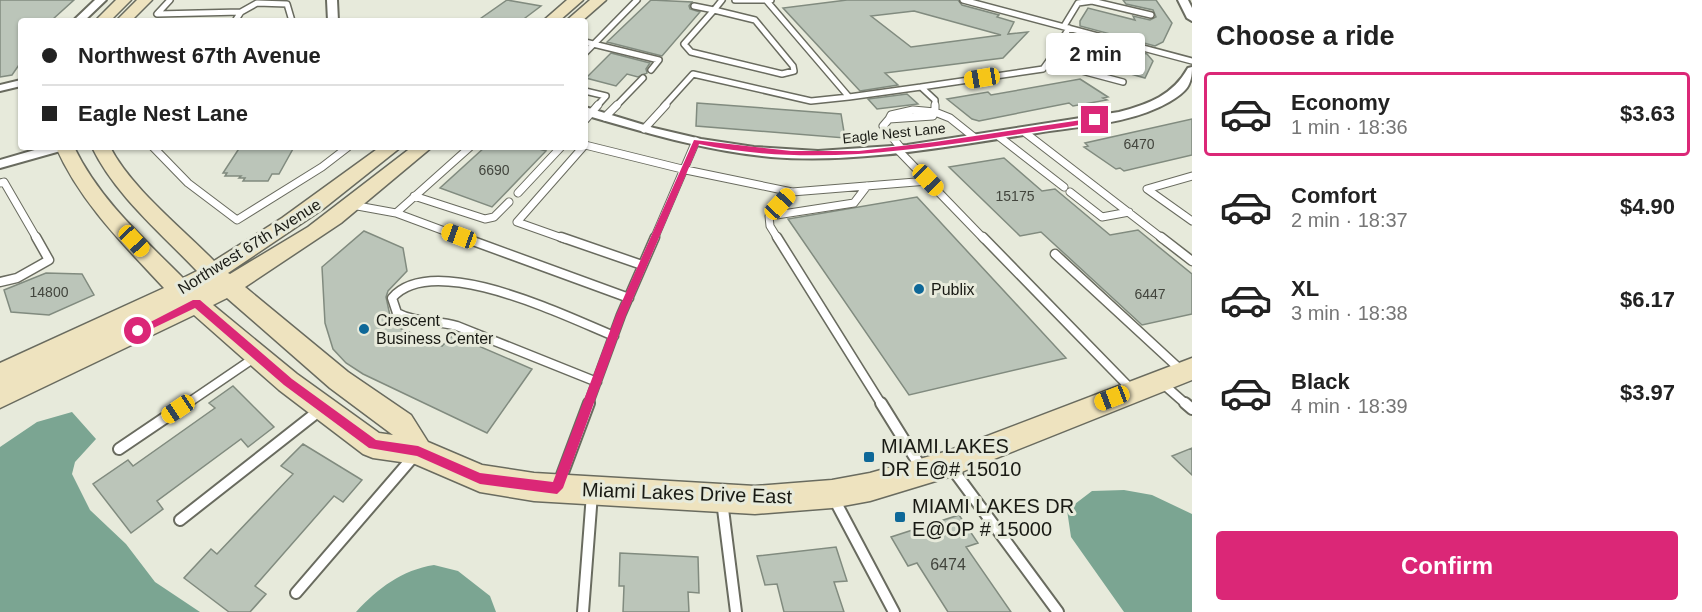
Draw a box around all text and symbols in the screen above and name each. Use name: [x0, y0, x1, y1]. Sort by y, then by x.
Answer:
text: Choose a ride: [1216, 21, 1395, 51]
callout: 2 min: [1046, 33, 1144, 75]
text: Northwest 67th Avenue: [78, 43, 321, 68]
text: 2 min: [1069, 43, 1122, 65]
car: [963, 66, 1001, 90]
icon: car: [1219, 87, 1273, 141]
text: Economy: [1291, 90, 1390, 115]
text: Eagle Nest Lane: [78, 101, 248, 126]
text: $3.63: [1620, 101, 1675, 126]
route end: [1081, 106, 1108, 133]
text: 1 min · 18:36: [1291, 116, 1408, 138]
street label: Eagle Nest Lane: [842, 120, 947, 146]
house number: 6470: [1123, 136, 1155, 152]
car: [909, 161, 947, 199]
house number: 6690: [478, 162, 510, 178]
icon: car: [1219, 180, 1273, 234]
text: Comfort: [1291, 183, 1377, 208]
car: [761, 185, 799, 223]
house number: 15175: [996, 188, 1035, 204]
text: $4.90: [1620, 194, 1675, 219]
street label: Northwest 67th Avenue: [175, 195, 324, 297]
text: 2 min · 18:37: [1291, 209, 1408, 231]
car: [439, 221, 479, 251]
car: [115, 222, 153, 260]
icon: car: [1219, 273, 1273, 327]
text: XL: [1291, 276, 1319, 301]
place label: Publix: [931, 281, 975, 298]
marker: Publix: [912, 282, 926, 296]
house number: 14800: [30, 284, 69, 300]
house number: 6447: [1134, 286, 1166, 302]
text: $6.17: [1620, 287, 1675, 312]
text: 3 min · 18:38: [1291, 302, 1408, 324]
place label: Crescent Business Center: [376, 312, 494, 347]
route start: [124, 317, 151, 344]
marker: Crescent Business Center: [357, 322, 371, 336]
icon: car: [1219, 366, 1273, 420]
text: Black: [1291, 369, 1350, 394]
text: $3.97: [1620, 380, 1675, 405]
car: [1092, 383, 1132, 413]
car: [158, 391, 198, 427]
text: 4 min · 18:39: [1291, 395, 1408, 417]
place label: MIAMI LAKES DR E@# 15010: [881, 435, 1021, 480]
marker: MIAMI LAKES DR E@# 15010: [862, 450, 876, 464]
street label: Miami Lakes Drive East: [582, 478, 793, 508]
place label: MIAMI LAKES DR E@OP # 15000: [912, 495, 1074, 540]
marker: MIAMI LAKES DR E@OP # 15000: [893, 510, 907, 524]
button: Confirm: [1216, 531, 1678, 600]
house number: 6474: [930, 556, 966, 573]

